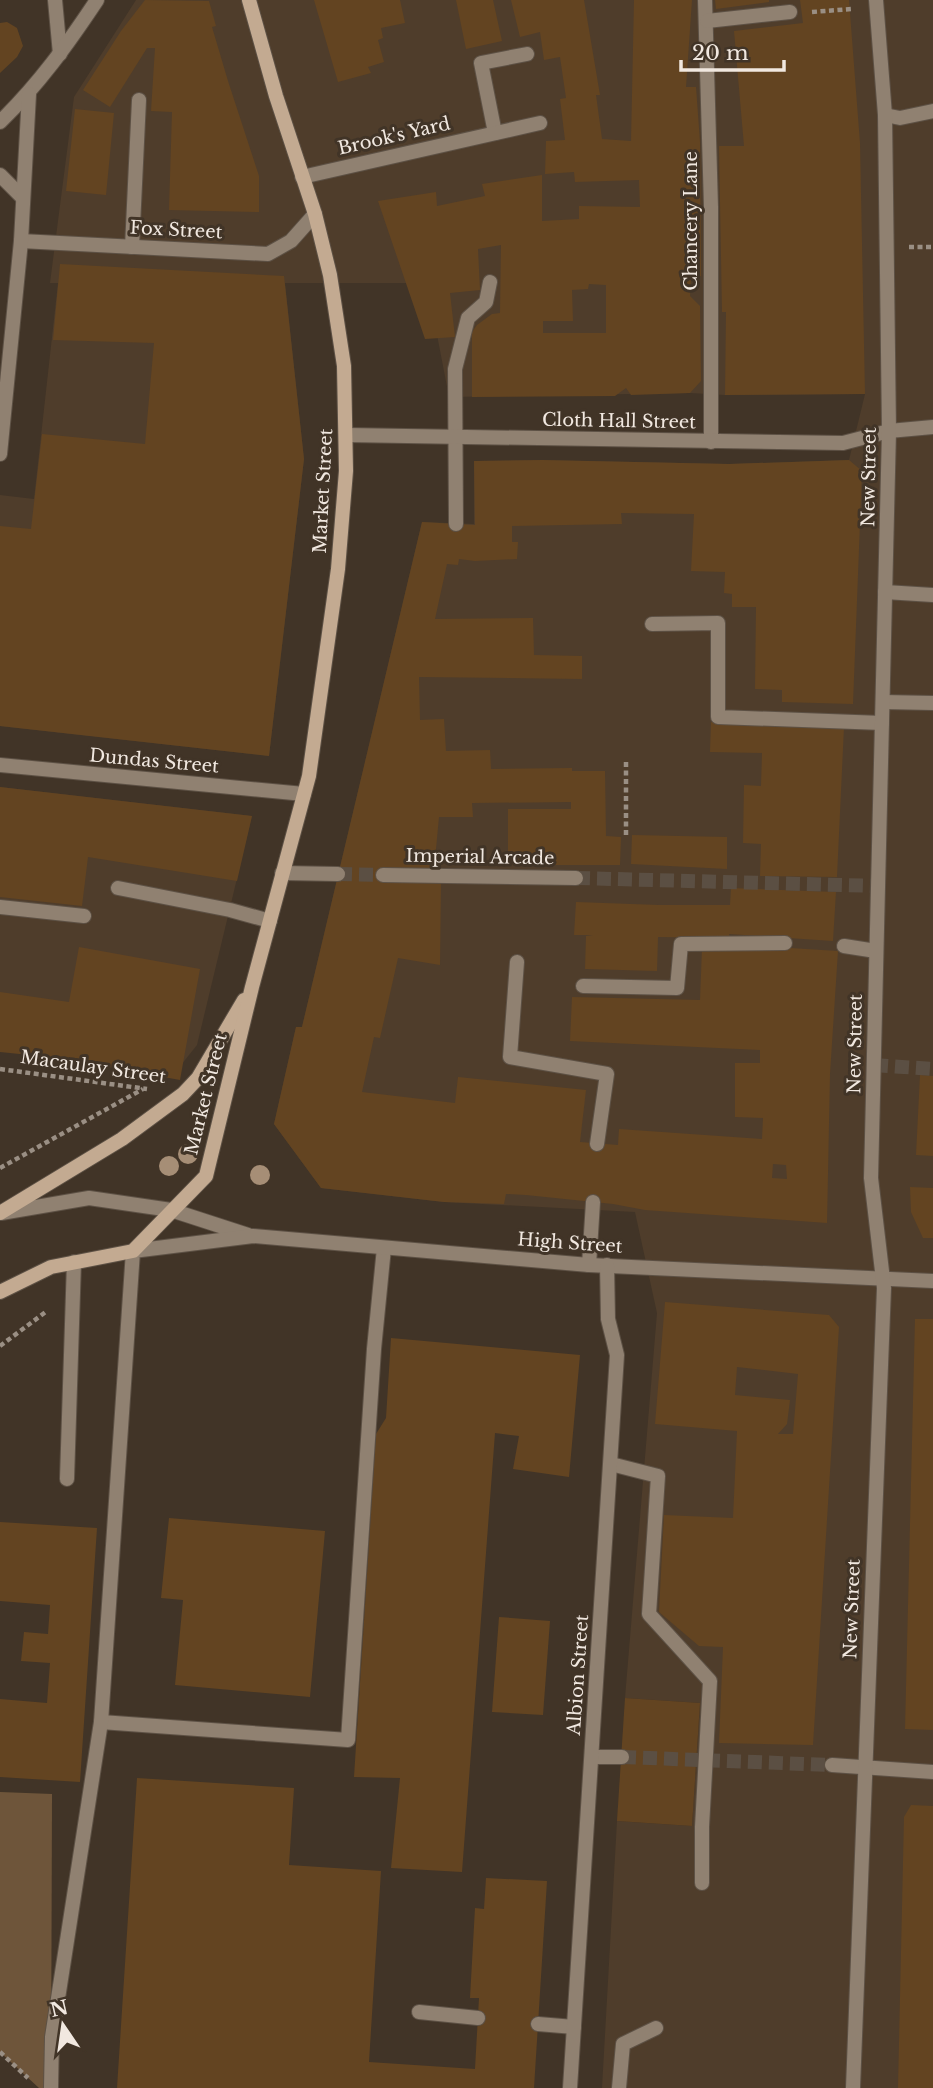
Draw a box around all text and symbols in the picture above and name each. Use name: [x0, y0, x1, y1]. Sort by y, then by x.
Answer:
scale bar: [681, 28, 784, 72]
text: 20 m: [692, 40, 749, 66]
street label: Brook's Yard: [336, 112, 452, 160]
street label: Chancery Lane: [680, 151, 702, 291]
street label: Fox Street: [129, 217, 223, 243]
street label: Cloth Hall Street: [542, 409, 696, 433]
street label: New Street: [857, 427, 881, 527]
street label: Market Street: [309, 428, 337, 554]
street label: Dundas Street: [88, 744, 220, 778]
street label: Imperial Arcade: [405, 845, 555, 869]
street label: New Street: [843, 994, 867, 1094]
street label: Market Street: [180, 1030, 232, 1157]
street label: Macaulay Street: [19, 1046, 167, 1088]
street label: High Street: [517, 1228, 623, 1258]
street label: New Street: [839, 1558, 865, 1659]
street label: Albion Street: [563, 1614, 593, 1737]
north arrow: [28, 1990, 98, 2060]
text: N: [48, 1996, 71, 2022]

